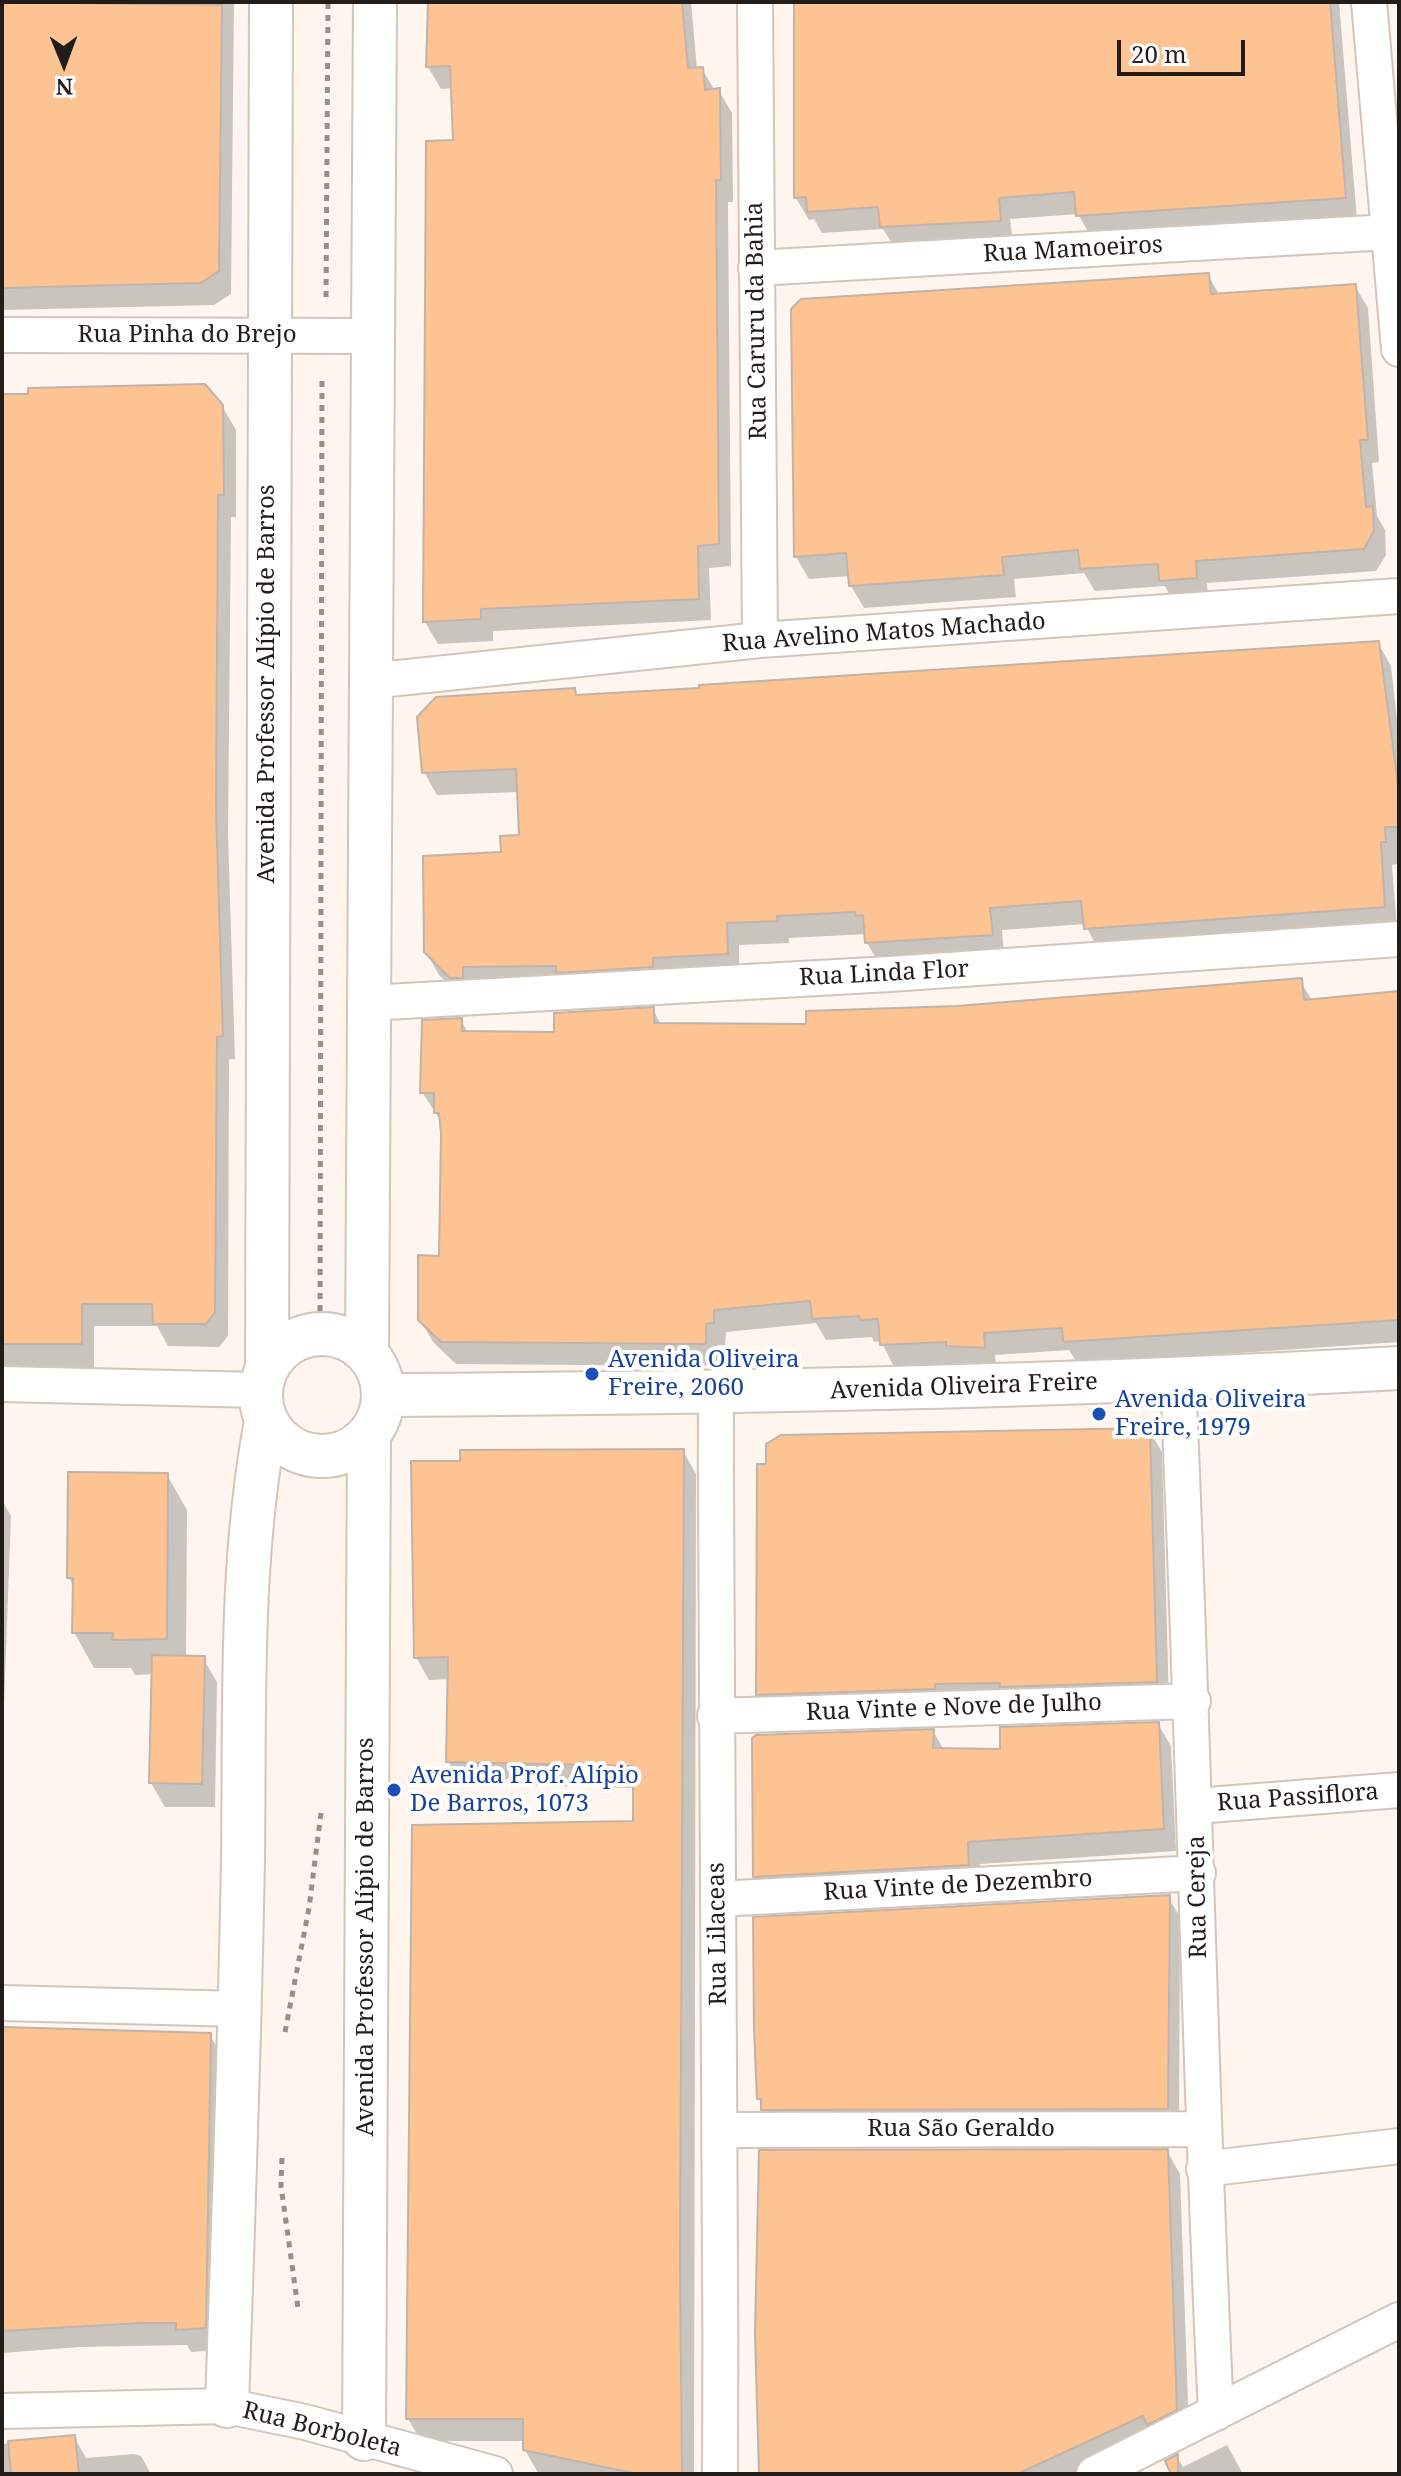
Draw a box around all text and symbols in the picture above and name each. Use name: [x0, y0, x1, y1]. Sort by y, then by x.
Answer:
north arrow: [24, 24, 104, 104]
scale bar: [1121, 24, 1249, 74]
text: 20 m: [1131, 37, 1187, 70]
text: N: [55, 73, 73, 103]
street label: Rua Caruru da Bahia: [741, 202, 773, 440]
street label: Rua Mamoeiros: [982, 231, 1164, 269]
street label: Rua Pinha do Brejo: [77, 321, 297, 349]
street label: Avenida Professor Alípio de Barros: [253, 484, 281, 884]
street label: Rua Avelino Matos Machado: [721, 607, 1047, 659]
street label: Rua Linda Flor: [798, 955, 970, 993]
place label: Avenida Oliveira Freire, 2060: [608, 1346, 800, 1402]
marker: Avenida Oliveira Freire, 2060: [583, 1365, 601, 1383]
street label: Avenida Oliveira Freire: [830, 1368, 1098, 1406]
place label: Avenida Oliveira Freire, 1979: [1115, 1386, 1307, 1442]
marker: Avenida Oliveira Freire, 1979: [1090, 1405, 1108, 1423]
street label: Rua Vinte e Nove de Julho: [806, 1688, 1102, 1728]
street label: Avenida Professor Alípio de Barros: [352, 1737, 380, 2137]
place label: Avenida Prof. Alípio De Barros, 1073: [410, 1762, 639, 1818]
street label: Rua Passiflora: [1216, 1778, 1380, 1818]
marker: Avenida Prof. Alípio De Barros, 1073: [385, 1781, 403, 1799]
street label: Rua Cereja: [1183, 1835, 1213, 1959]
street label: Rua Lilaceas: [702, 1862, 734, 2006]
street label: Rua Vinte de Dezembro: [823, 1865, 1093, 1907]
street label: Rua São Geraldo: [867, 2115, 1055, 2143]
street label: Rua Borboleta: [240, 2396, 404, 2464]

